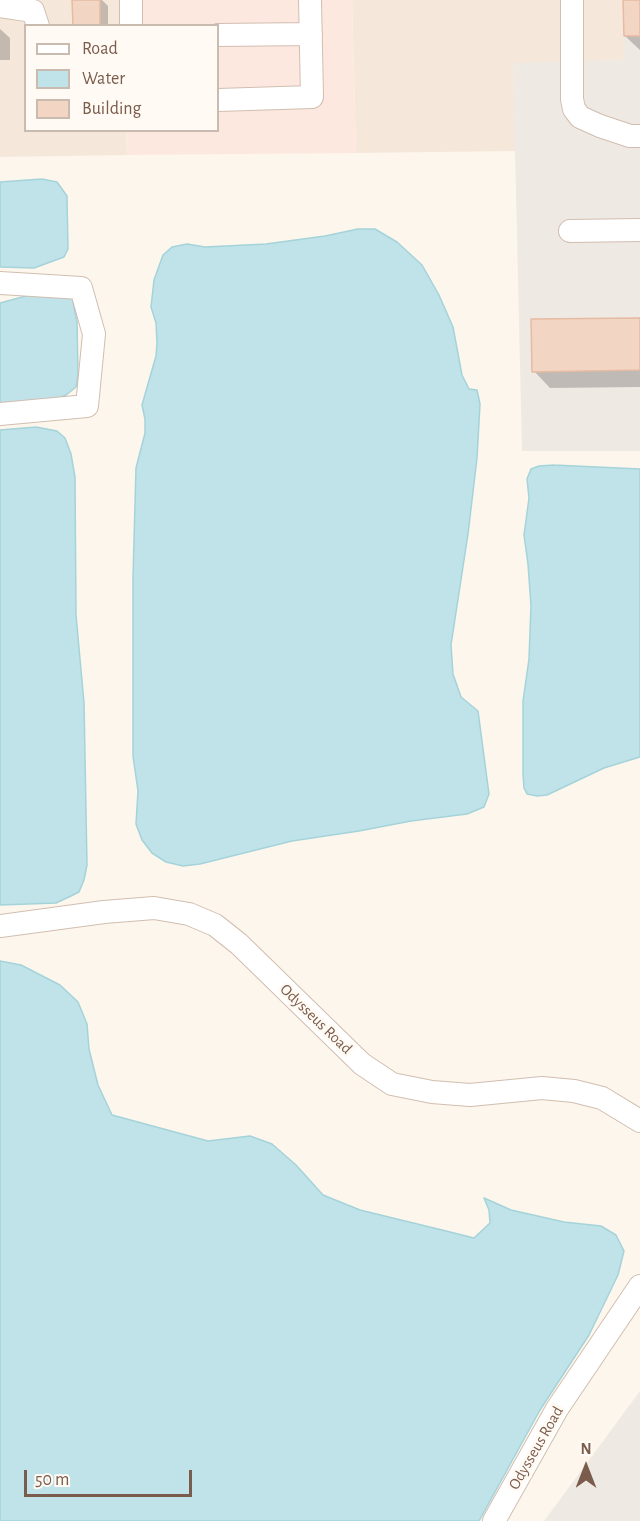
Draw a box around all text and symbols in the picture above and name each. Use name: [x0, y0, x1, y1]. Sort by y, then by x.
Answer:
legend: [24, 24, 219, 132]
text: Road: [82, 40, 118, 58]
text: Water: [82, 70, 125, 88]
text: Building: [82, 100, 141, 118]
street label: Odysseus Road: [276, 980, 356, 1058]
street label: Odysseus Road: [504, 1403, 568, 1493]
north arrow: [556, 1437, 616, 1497]
text: N: [580, 1441, 592, 1457]
scale bar: [27, 1458, 195, 1496]
text: 50 m: [35, 1471, 69, 1489]

